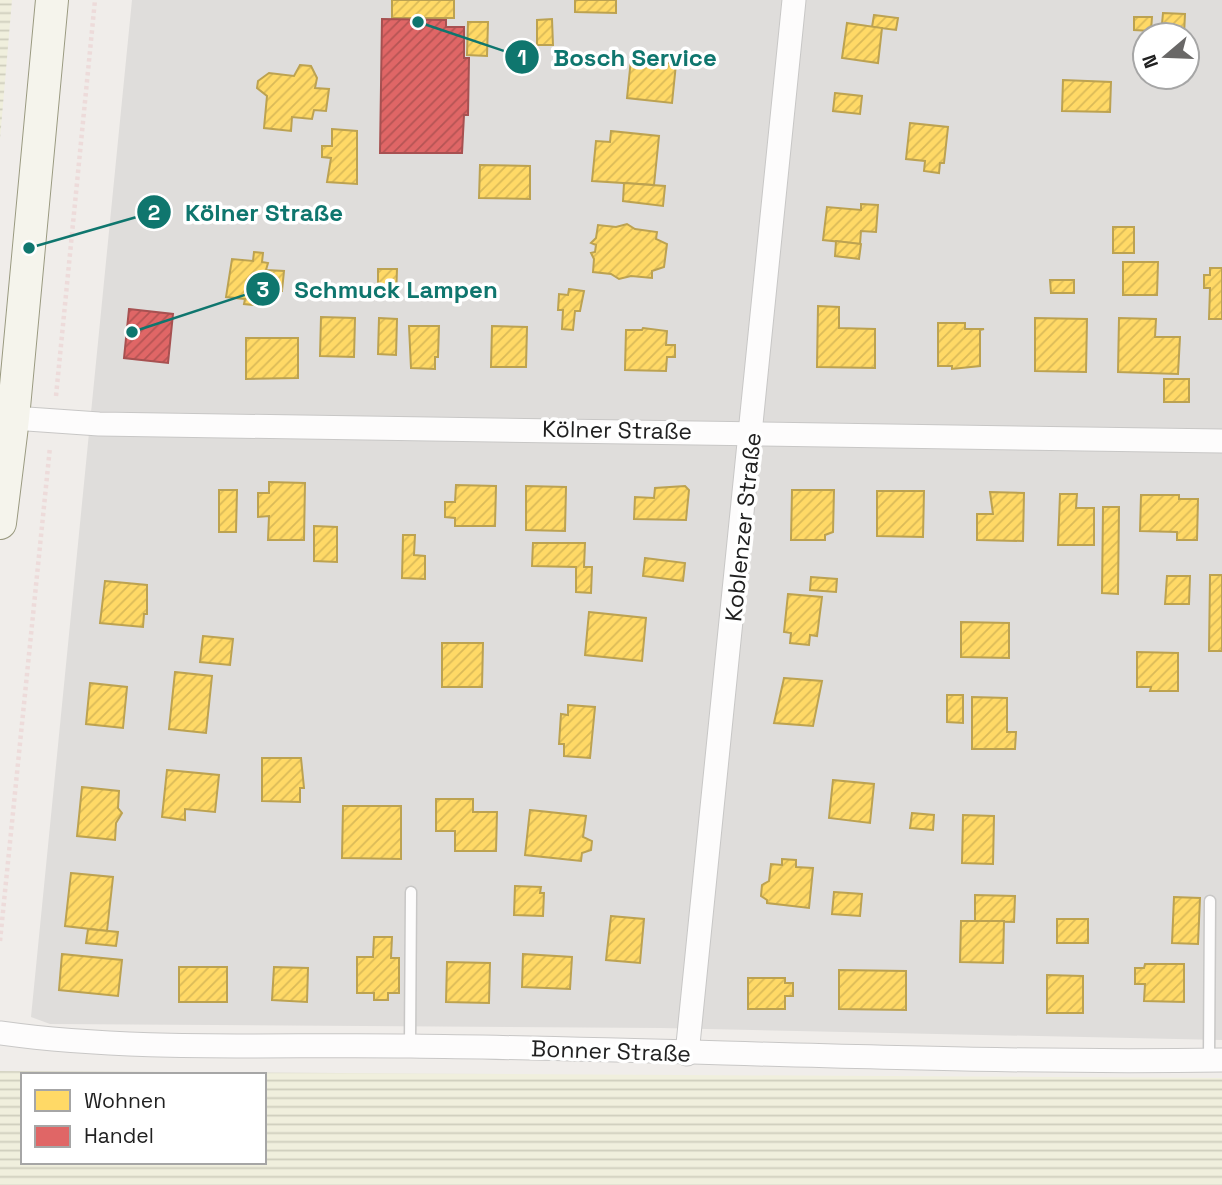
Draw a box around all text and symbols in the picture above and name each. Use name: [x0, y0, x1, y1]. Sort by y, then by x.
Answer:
north arrow: [1131, 21, 1201, 91]
callout: Bosch Service: [504, 35, 731, 80]
text: Bosch Service: [553, 42, 717, 73]
text: 1: [517, 44, 527, 71]
text: N: [1137, 51, 1164, 71]
callout: Kölner Straße: [136, 190, 357, 235]
text: Kölner Straße: [185, 197, 343, 228]
text: 2: [148, 199, 160, 226]
callout: Schmuck Lampen: [246, 267, 512, 312]
text: Schmuck Lampen: [294, 274, 498, 305]
text: 3: [257, 276, 269, 303]
street label: Kölner Straße: [542, 414, 692, 446]
street label: Koblenzer Straße: [718, 431, 768, 623]
street label: Bonner Straße: [531, 1033, 691, 1069]
legend: [21, 1073, 266, 1164]
text: Wohnen: [84, 1087, 166, 1114]
text: Handel: [84, 1122, 154, 1149]

